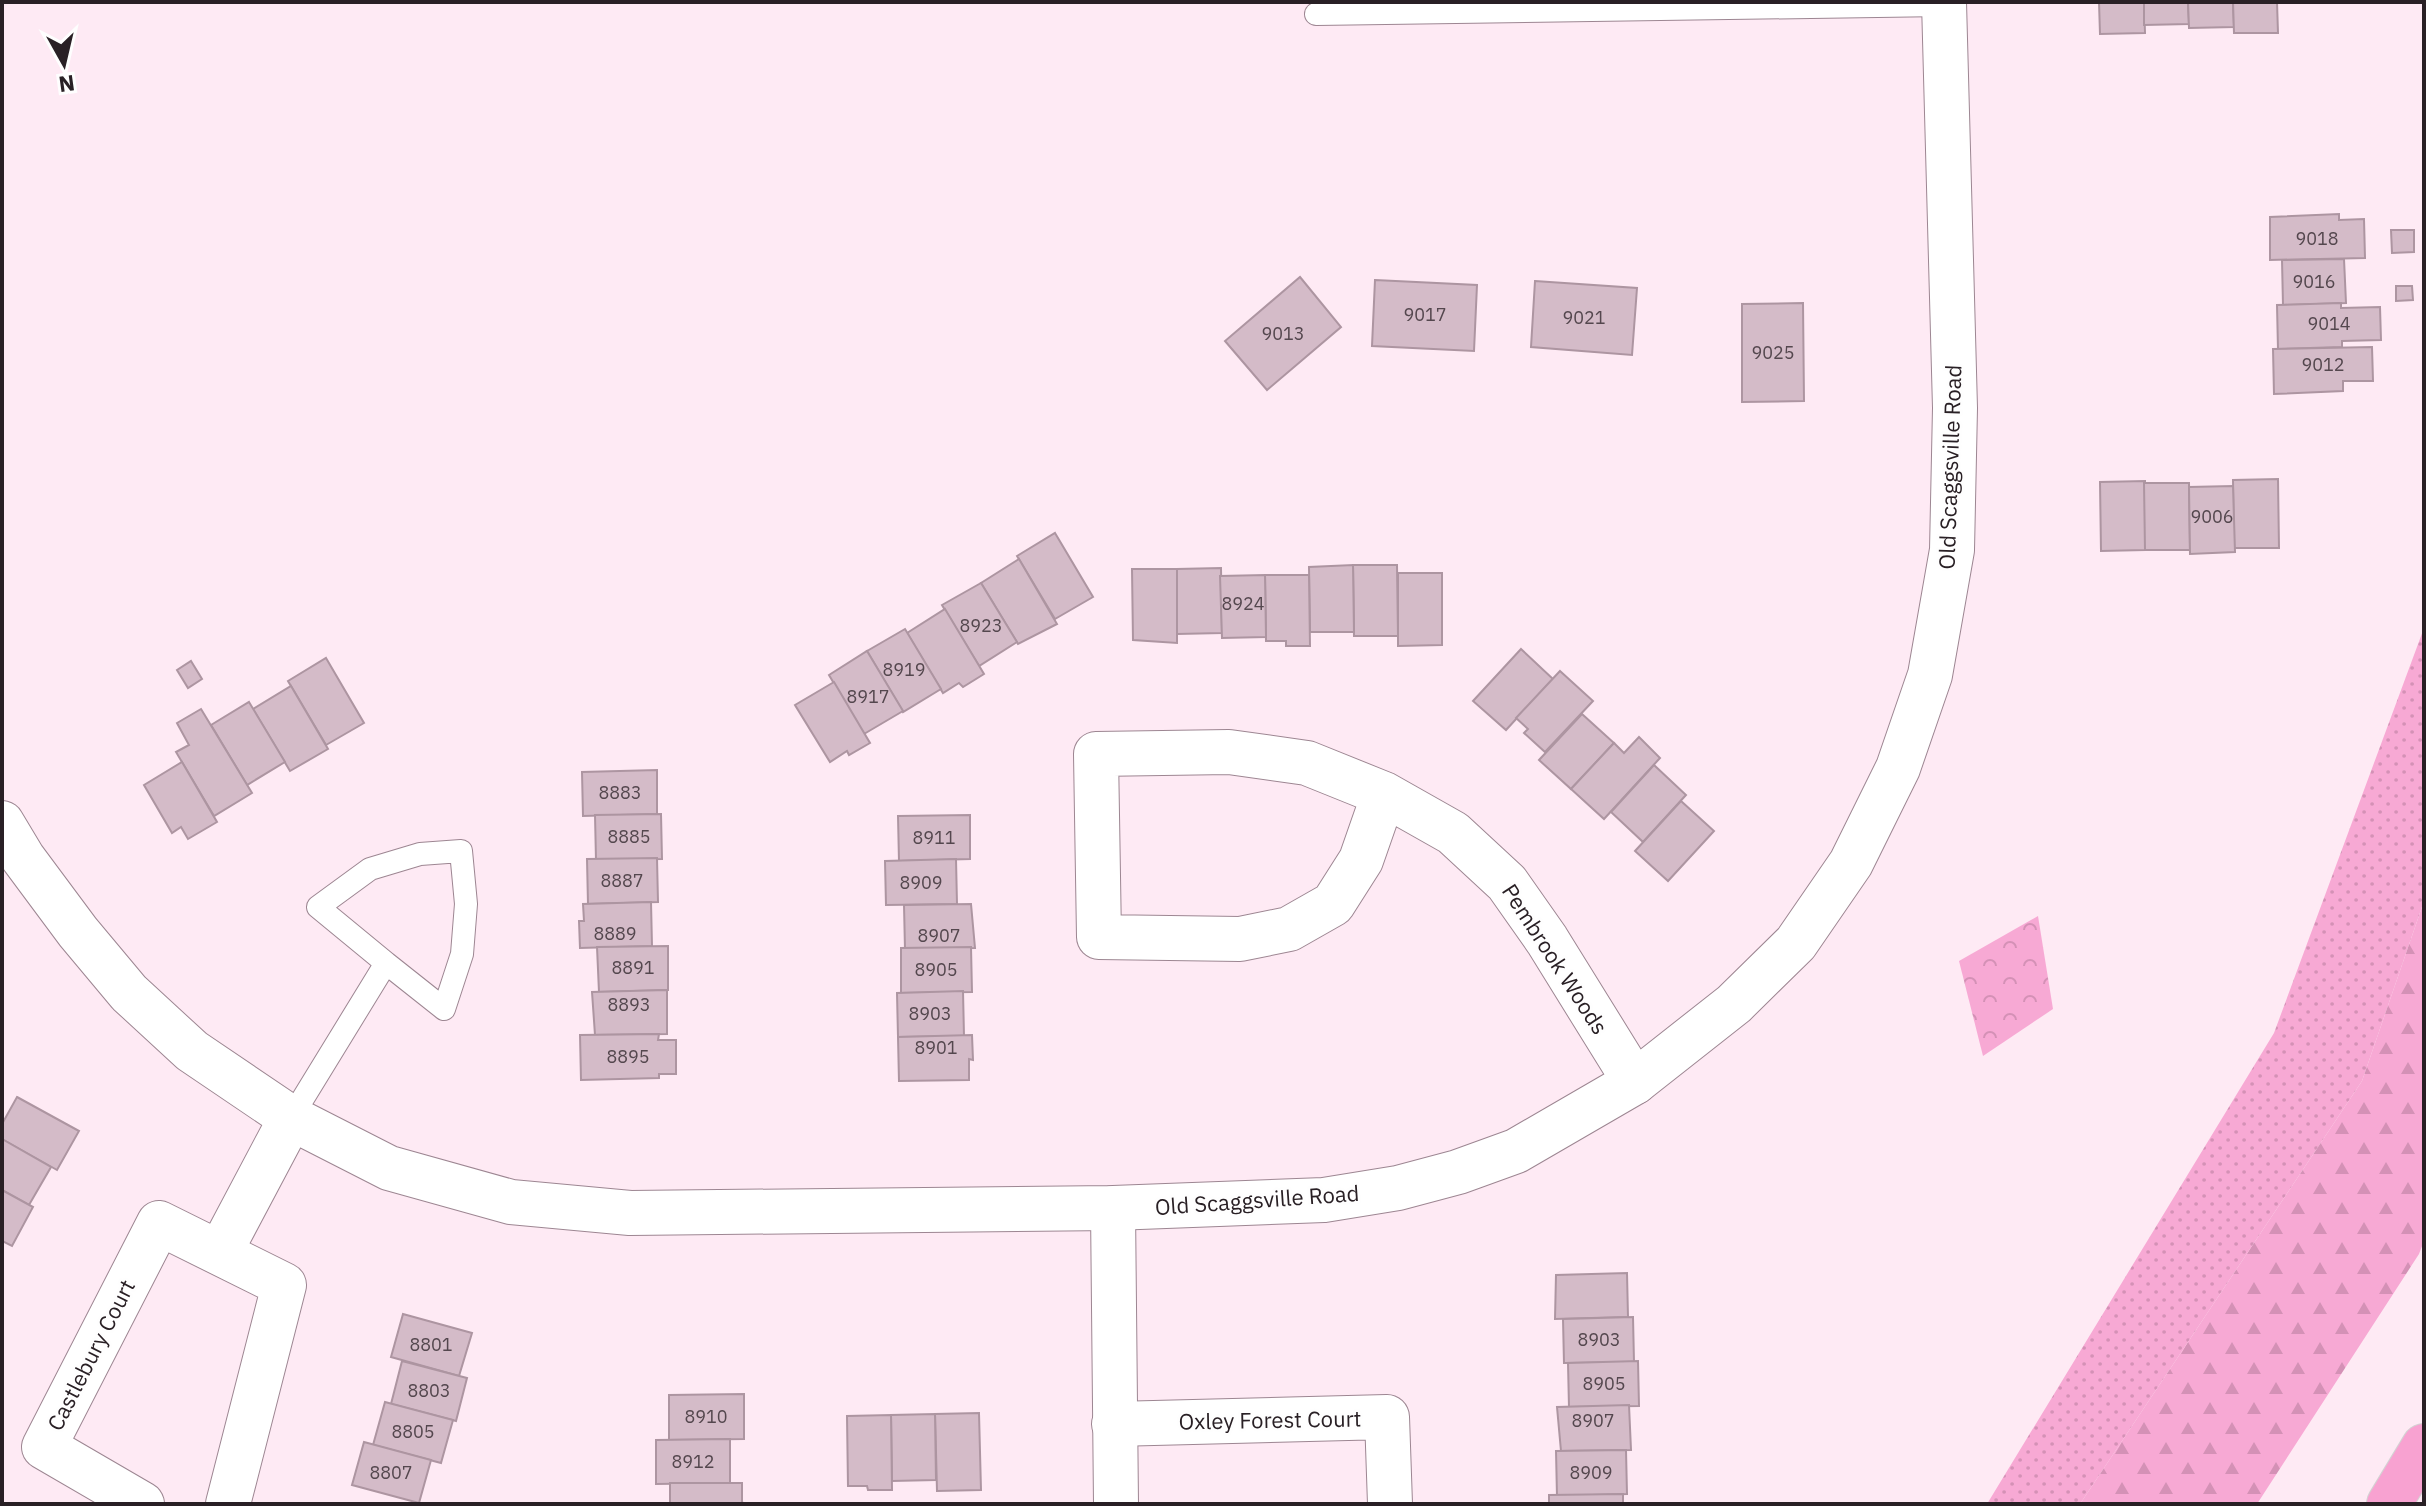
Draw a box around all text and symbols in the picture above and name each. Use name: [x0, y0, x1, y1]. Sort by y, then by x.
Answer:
north arrow: [24, 24, 104, 104]
text: N: [57, 69, 77, 100]
house number: 9018: [2295, 227, 2339, 250]
house number: 9016: [2292, 270, 2336, 293]
house number: 9017: [1403, 303, 1447, 326]
house number: 9021: [1562, 306, 1606, 329]
house number: 9014: [2307, 312, 2351, 335]
house number: 9013: [1261, 322, 1305, 345]
house number: 9025: [1751, 341, 1795, 364]
house number: 9012: [2301, 353, 2345, 376]
street label: Old Scaggsville Road: [1931, 364, 1968, 570]
house number: 9006: [2190, 505, 2234, 528]
house number: 8924: [1221, 592, 1265, 615]
house number: 8923: [959, 614, 1003, 637]
house number: 8919: [882, 658, 926, 681]
house number: 8917: [846, 685, 890, 708]
house number: 8883: [598, 781, 642, 804]
house number: 8885: [607, 825, 651, 848]
house number: 8911: [912, 826, 956, 849]
house number: 8887: [600, 869, 644, 892]
house number: 8909: [899, 871, 943, 894]
street label: Pembrook Woods: [1496, 878, 1615, 1039]
house number: 8889: [593, 922, 637, 945]
house number: 8907: [917, 924, 961, 947]
house number: 8891: [611, 956, 655, 979]
house number: 8905: [914, 958, 958, 981]
house number: 8893: [607, 993, 651, 1016]
house number: 8903: [908, 1002, 952, 1025]
house number: 8901: [914, 1036, 958, 1059]
house number: 8895: [606, 1045, 650, 1068]
street label: Old Scaggsville Road: [1154, 1178, 1360, 1221]
street label: Castlebury Court: [40, 1274, 141, 1435]
house number: 8903: [1577, 1328, 1621, 1351]
house number: 8801: [409, 1333, 453, 1356]
house number: 8905: [1582, 1372, 1626, 1395]
house number: 8803: [407, 1379, 451, 1402]
street label: Oxley Forest Court: [1178, 1403, 1362, 1436]
house number: 8910: [684, 1405, 728, 1428]
house number: 8907: [1571, 1409, 1615, 1432]
house number: 8805: [391, 1420, 435, 1443]
house number: 8912: [671, 1450, 715, 1473]
house number: 8807: [369, 1461, 413, 1484]
house number: 8909: [1569, 1461, 1613, 1484]

